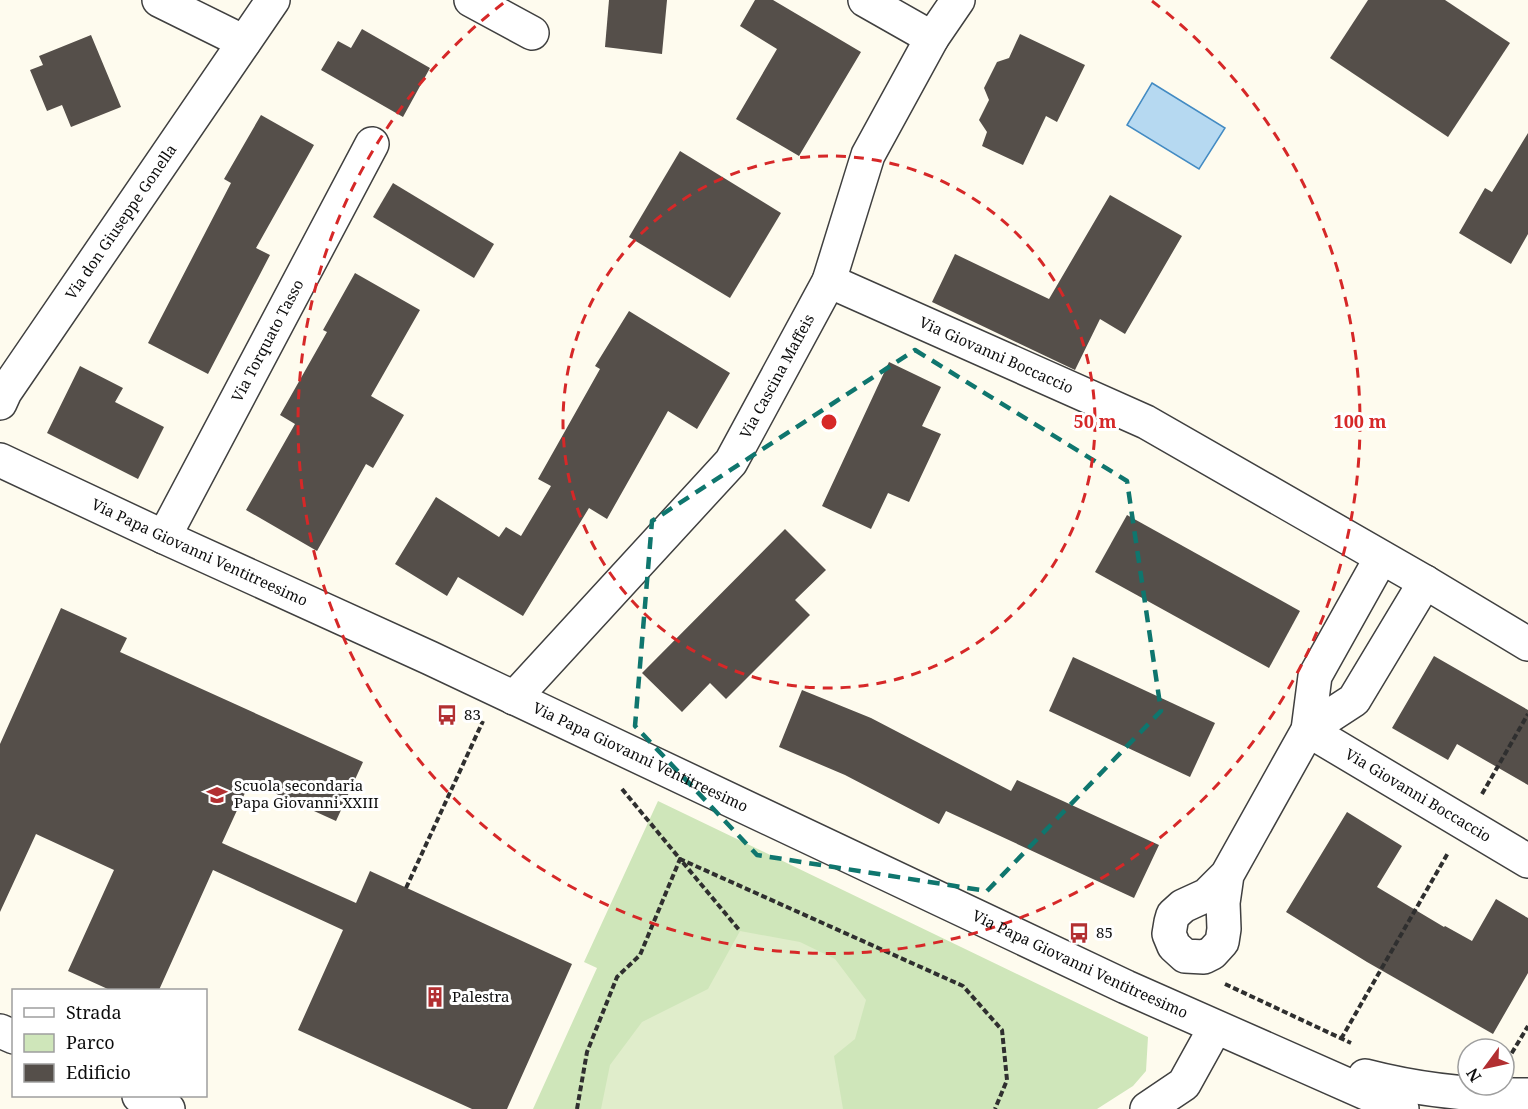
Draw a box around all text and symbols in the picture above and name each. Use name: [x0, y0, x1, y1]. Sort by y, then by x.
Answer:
street label: Via don Giuseppe Gonella: [60, 140, 181, 303]
street label: Via Torquato Tasso: [226, 276, 308, 405]
street label: Via Cascina Maffeis: [735, 310, 818, 442]
street label: Via Giovanni Boccaccio: [916, 311, 1077, 397]
text: 50 m: [1074, 409, 1117, 433]
text: 100 m: [1334, 409, 1387, 433]
centre of rings: [819, 412, 839, 432]
street label: Via Papa Giovanni Ventitreesimo: [89, 493, 311, 610]
street label: Via Papa Giovanni Ventitreesimo: [530, 697, 752, 816]
bus stop icon: 83: [435, 703, 459, 727]
place label: 83: [464, 704, 481, 724]
street label: Via Giovanni Boccaccio: [1342, 743, 1495, 846]
place label: Scuola secondaria Papa Giovanni XXIII: [234, 775, 379, 812]
school or university icon: Scuola secondaria Papa Giovanni XXIII: [205, 783, 229, 807]
street label: Via Papa Giovanni Ventitreesimo: [969, 905, 1191, 1022]
bus stop icon: 85: [1067, 921, 1091, 945]
place label: 85: [1096, 922, 1113, 942]
building icon: Palestra: [423, 985, 447, 1009]
place label: Palestra: [452, 986, 509, 1006]
legend: [12, 989, 207, 1097]
text: Strada: [66, 1000, 122, 1024]
text: Parco: [66, 1030, 115, 1054]
north arrow: [1456, 1037, 1516, 1097]
text: Edificio: [66, 1060, 131, 1084]
text: N: [1461, 1064, 1486, 1086]

